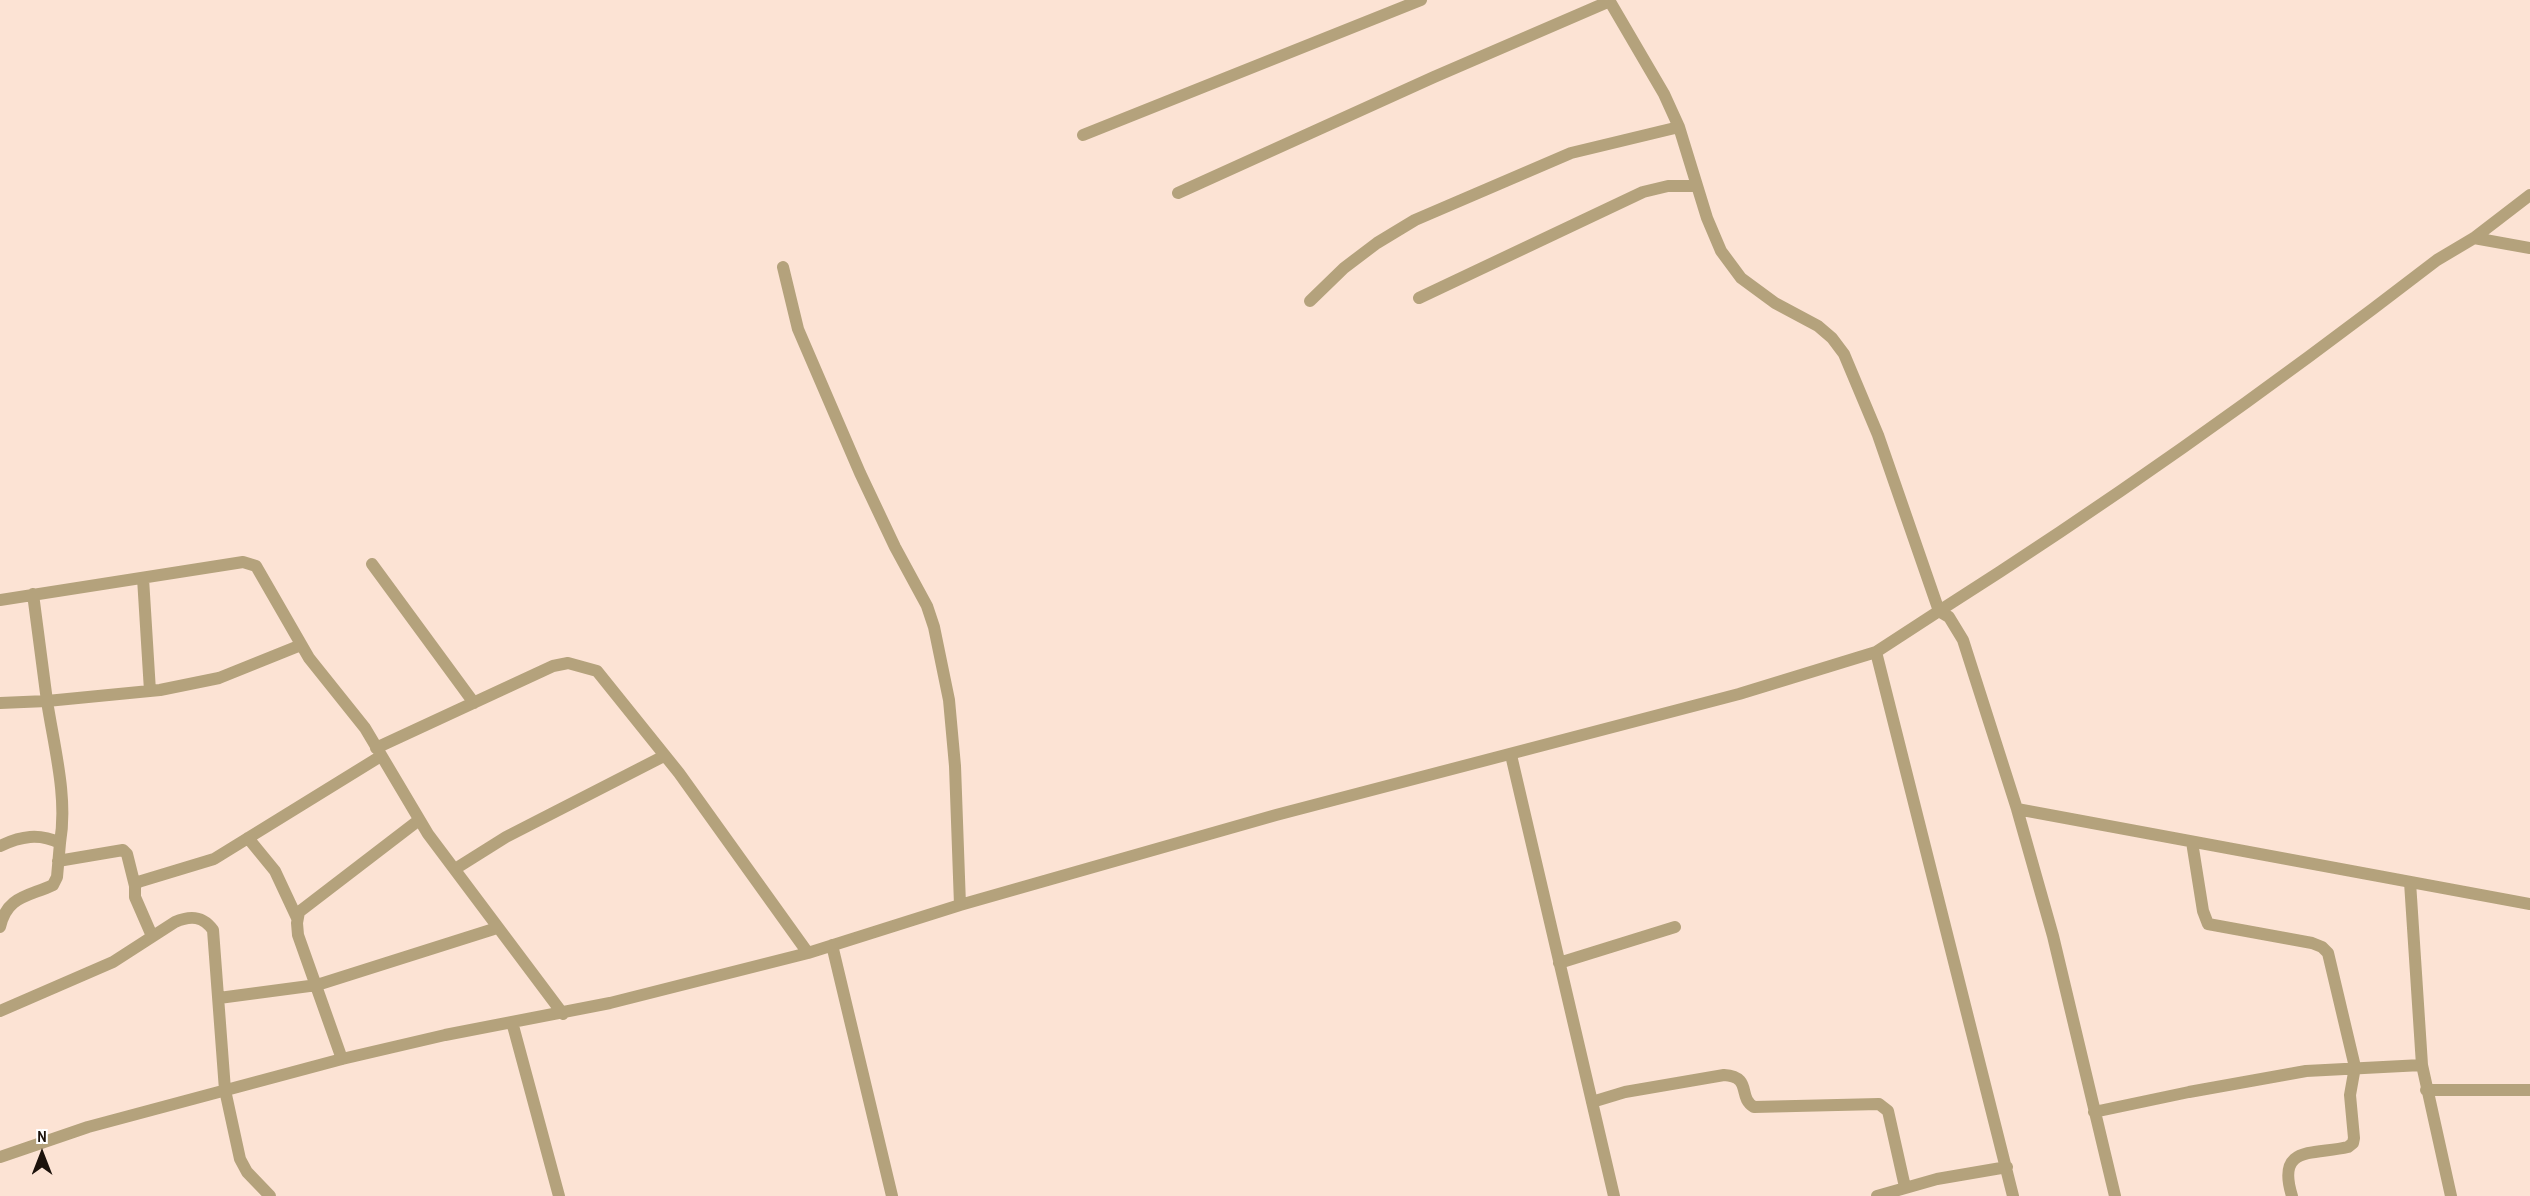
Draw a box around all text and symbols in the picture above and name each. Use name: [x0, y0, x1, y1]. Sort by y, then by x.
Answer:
north arrow: [12, 1124, 72, 1184]
text: N: [37, 1125, 47, 1147]

